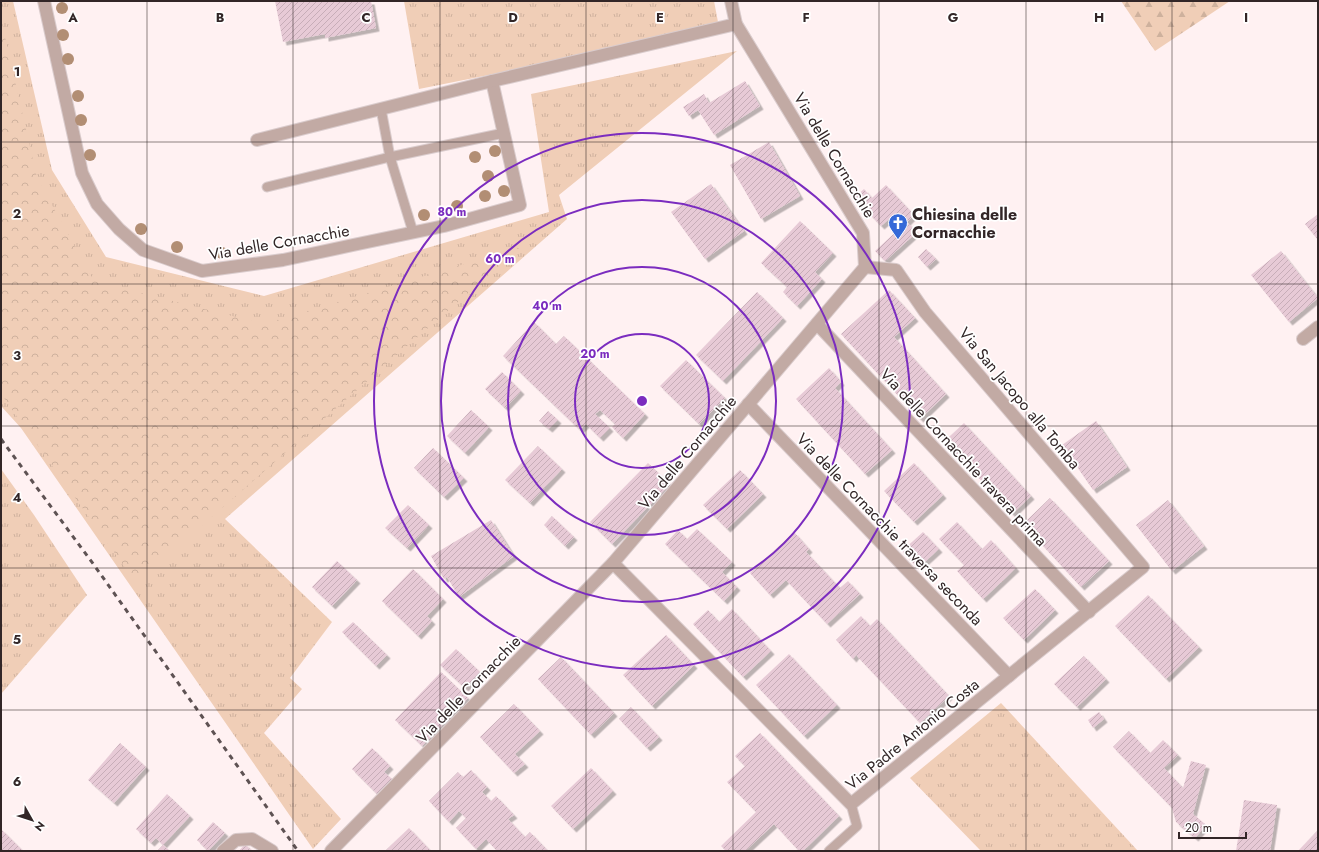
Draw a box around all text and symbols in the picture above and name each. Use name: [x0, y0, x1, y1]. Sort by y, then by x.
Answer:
text: A: [67, 8, 78, 27]
text: B: [216, 8, 225, 27]
text: C: [361, 8, 371, 27]
text: D: [508, 8, 518, 27]
text: E: [656, 8, 664, 27]
text: F: [802, 8, 810, 27]
text: G: [948, 8, 959, 27]
text: H: [1094, 8, 1104, 27]
text: I: [1244, 8, 1248, 27]
text: 1: [14, 62, 20, 81]
street label: Via delle Cornacchie: [788, 88, 881, 222]
text: 80 m: [438, 203, 467, 221]
place label: Chiesina delle Cornacchie: [912, 203, 1017, 244]
text: 2: [13, 204, 21, 223]
church icon: Chiesina delle Cornacchie: [887, 212, 909, 240]
street label: Via delle Cornacchie: [207, 219, 351, 266]
text: 60 m: [485, 250, 515, 268]
text: 40 m: [532, 297, 562, 315]
street label: Via San Jacopo alla Tomba: [953, 322, 1086, 474]
text: 20 m: [580, 345, 610, 363]
text: 3: [13, 346, 21, 365]
street label: Via delle Cornacchie travera prima: [875, 363, 1053, 552]
street label: Via delle Cornacchie: [633, 390, 742, 514]
centre of rings: [635, 394, 649, 408]
street label: Via delle Cornacchie traversa seconda: [791, 428, 988, 631]
text: 4: [12, 488, 22, 507]
text: 5: [13, 630, 21, 649]
street label: Via delle Cornacchie: [411, 630, 526, 749]
street label: Via Padre Antonio Costa: [841, 673, 984, 796]
text: 6: [13, 772, 22, 791]
north arrow: [12, 800, 52, 840]
scale bar: [1179, 814, 1246, 840]
text: N: [31, 818, 49, 835]
text: 20 m: [1185, 819, 1212, 837]

